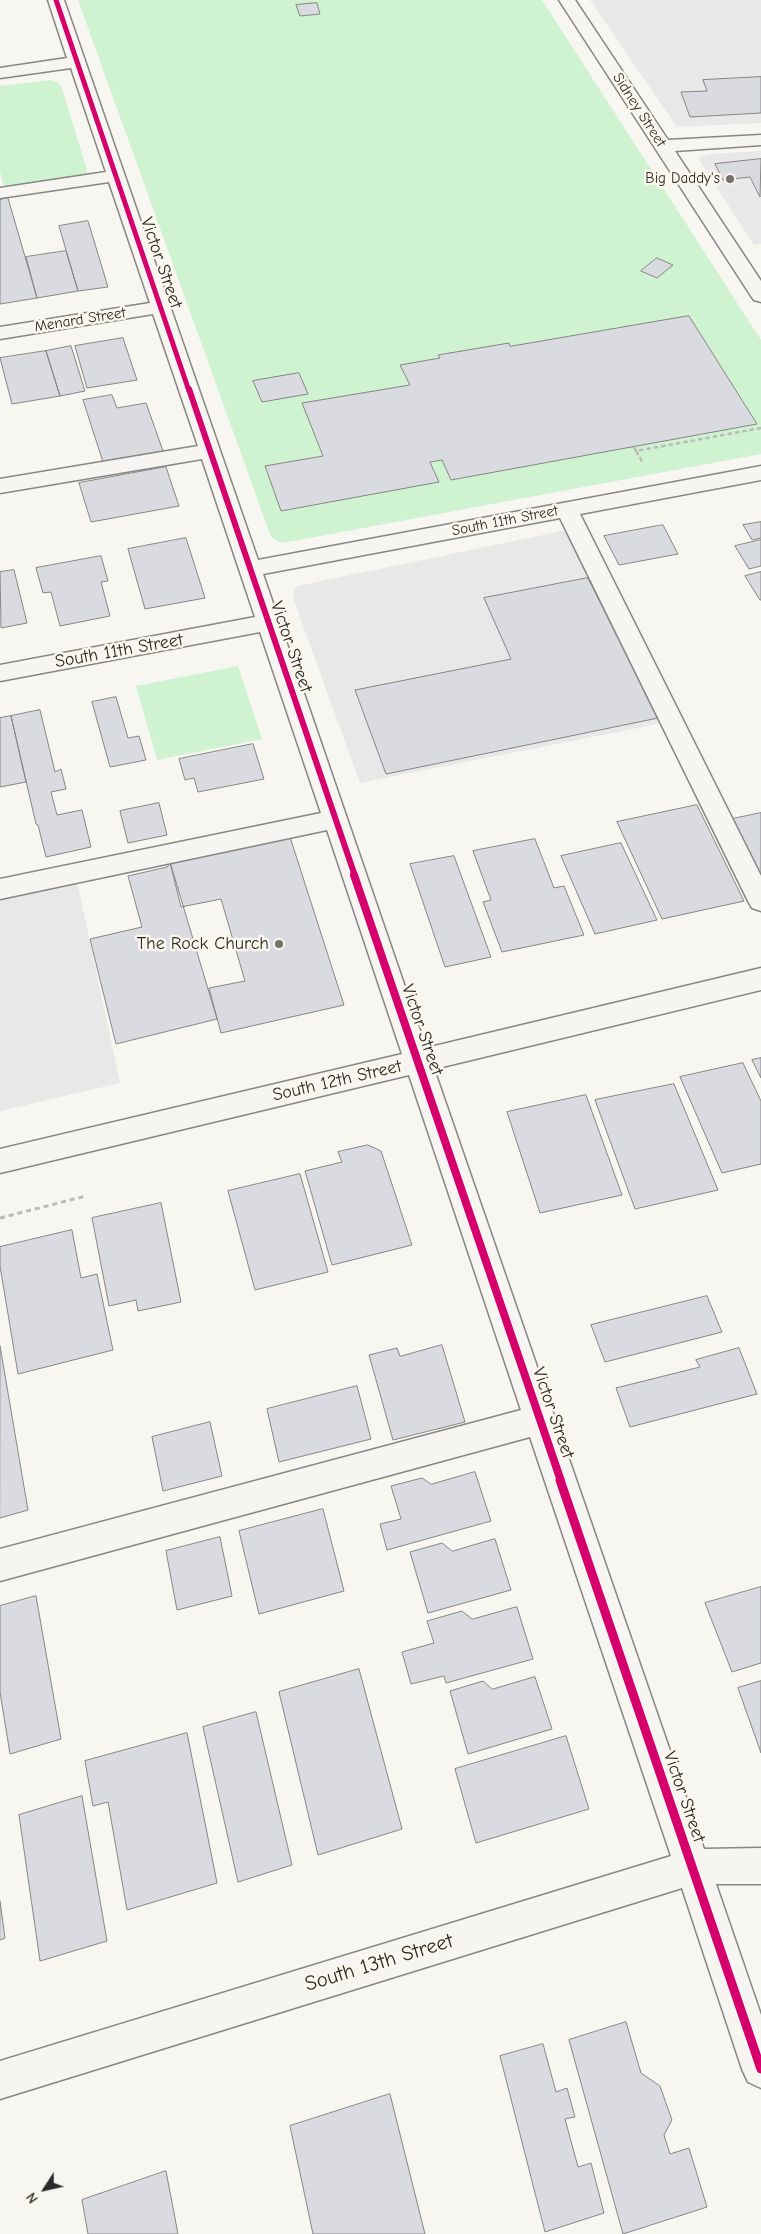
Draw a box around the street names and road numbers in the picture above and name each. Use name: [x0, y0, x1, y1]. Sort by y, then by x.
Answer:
street label: Sidney Street: [608, 70, 670, 150]
street label: Victor Street: [135, 215, 187, 311]
street label: Menard Street: [33, 304, 127, 336]
street label: South 11th Street: [450, 502, 560, 540]
street label: Victor Street: [265, 599, 317, 695]
street label: South 11th Street: [53, 629, 185, 673]
street label: Victor Street: [396, 982, 448, 1078]
street label: South 12th Street: [270, 1056, 404, 1106]
street label: Victor Street: [527, 1365, 579, 1461]
street label: Victor Street: [658, 1749, 710, 1845]
street label: South 13th Street: [302, 1929, 456, 1997]

